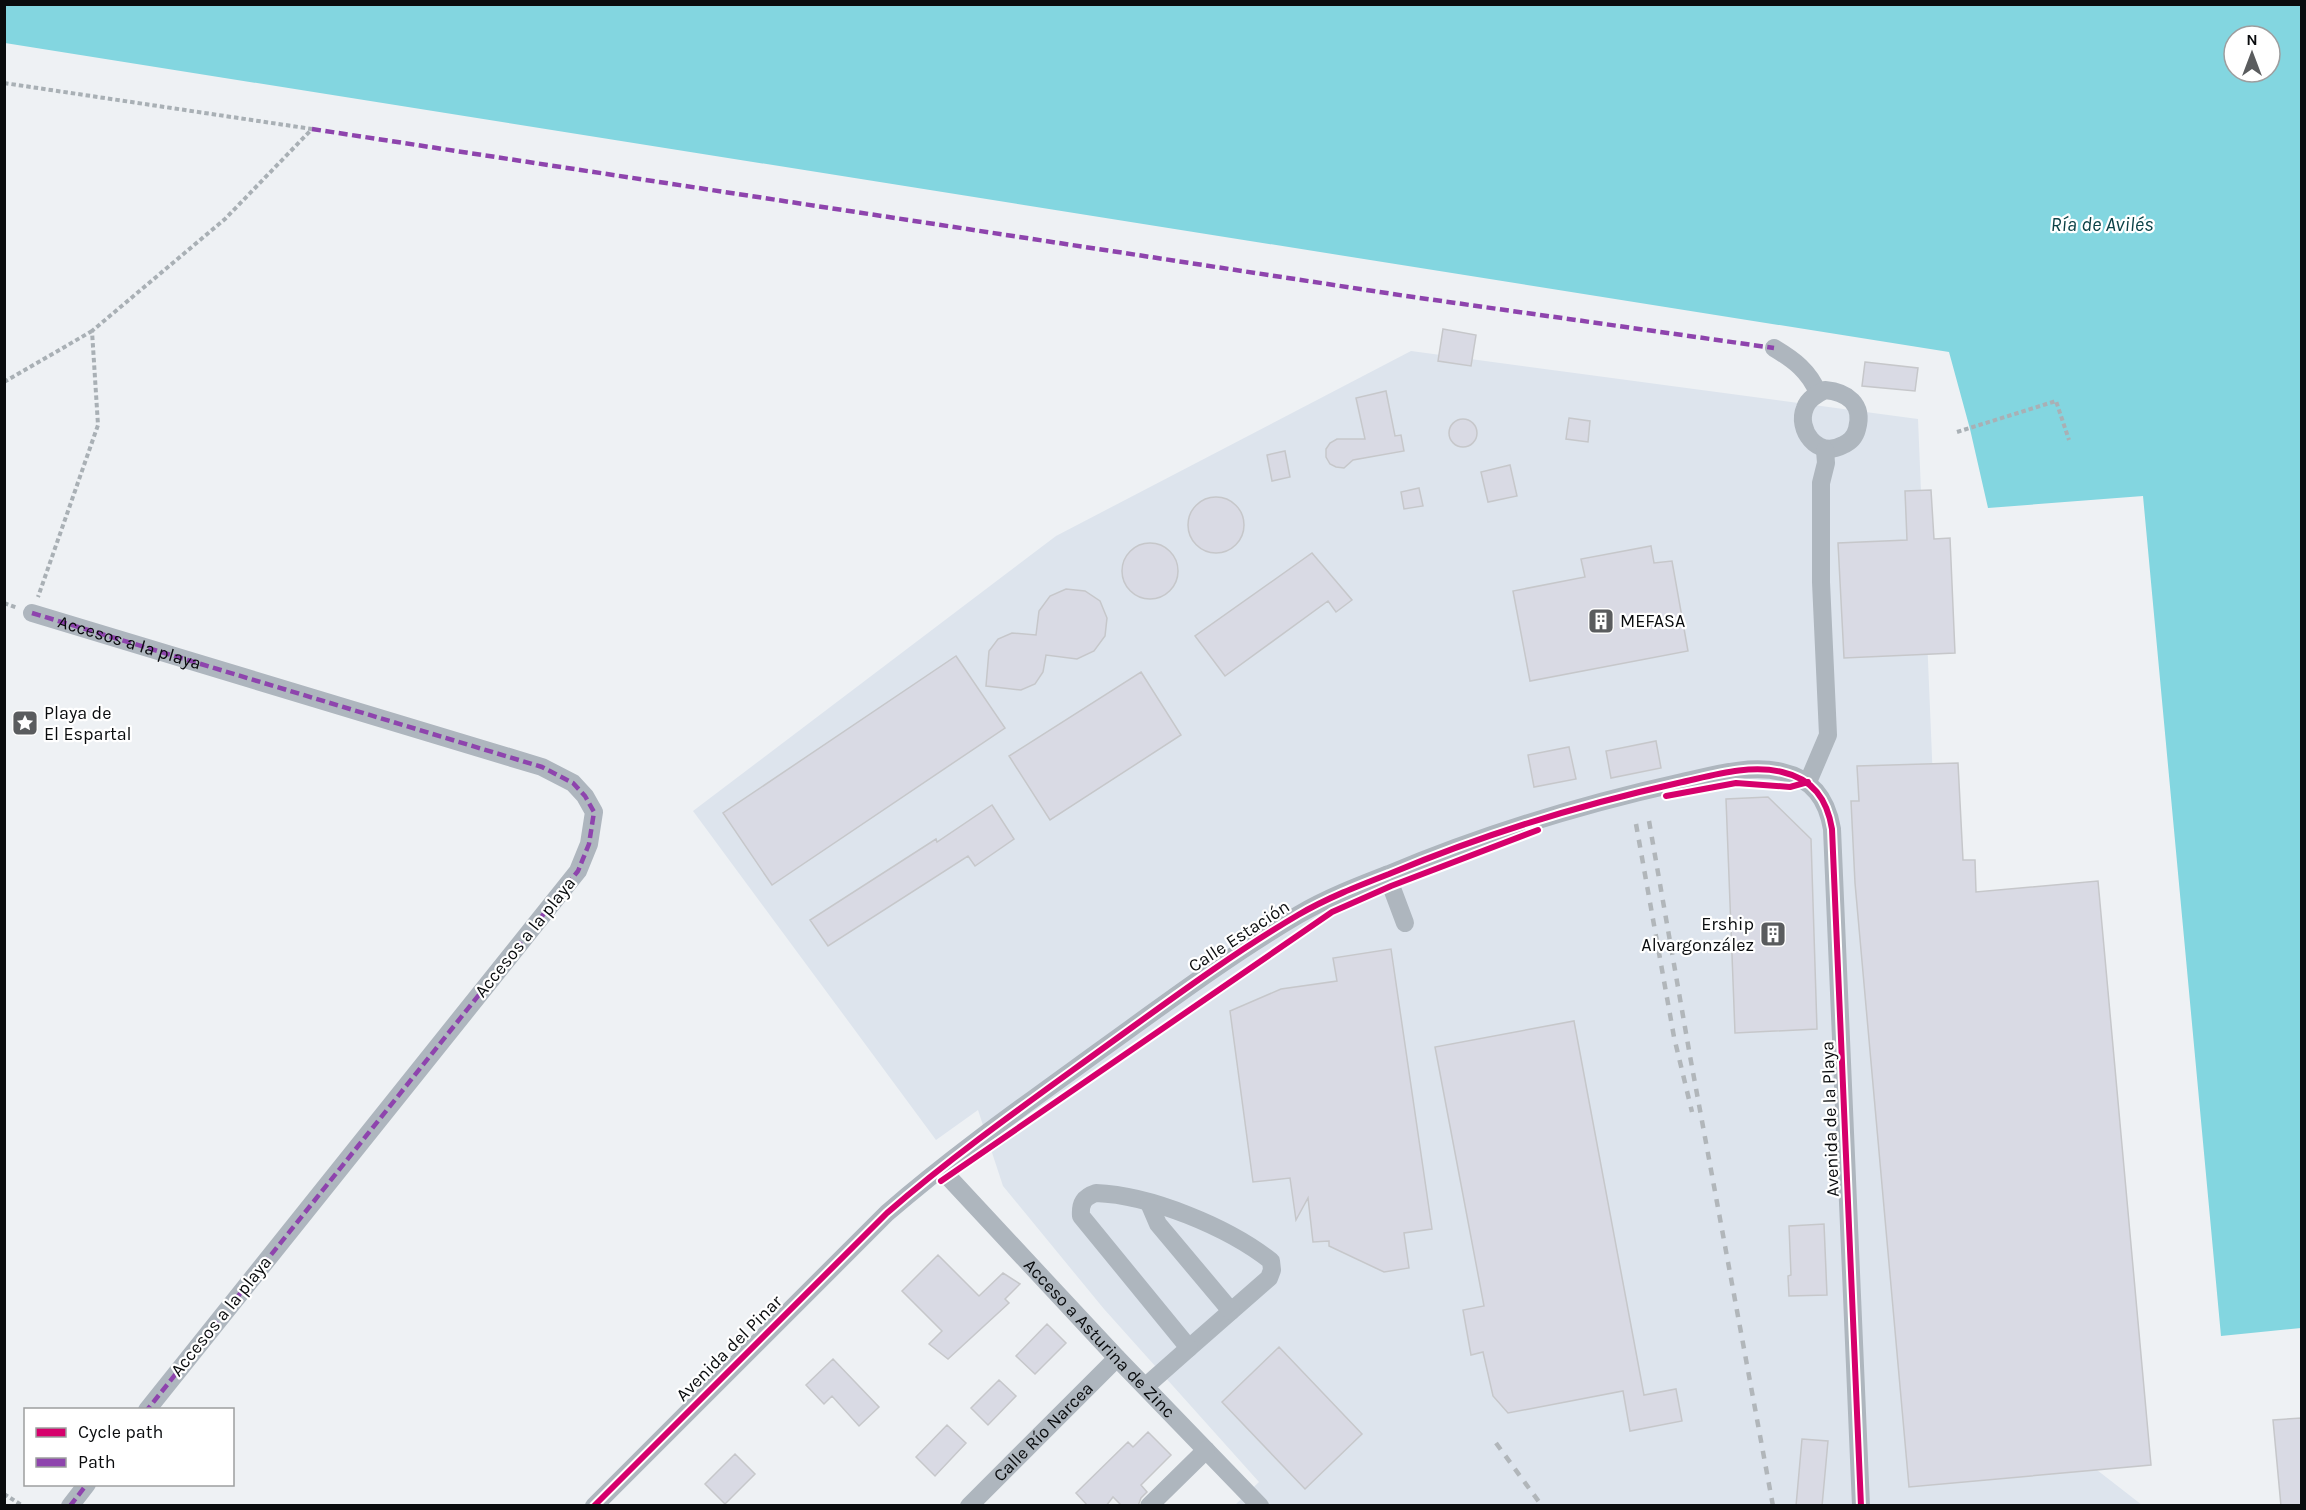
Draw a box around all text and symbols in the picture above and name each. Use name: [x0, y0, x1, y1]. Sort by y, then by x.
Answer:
north arrow: [2222, 24, 2282, 84]
text: N: [2246, 30, 2258, 49]
water label: Ría de Avilés: [2050, 213, 2154, 236]
building icon: MEFASA: [1586, 606, 1616, 636]
street label: Accesos a la playa: [55, 610, 204, 674]
place label: MEFASA: [1620, 610, 1685, 632]
place label: Playa de El Espartal: [44, 702, 132, 745]
place icon: Playa de El Espartal: [10, 708, 40, 738]
street label: Accesos a la playa: [470, 872, 580, 1002]
street label: Calle Estación: [1184, 895, 1294, 977]
place label: Ership Alvargonzález: [1641, 913, 1754, 956]
building icon: Ership Alvargonzález: [1758, 919, 1788, 949]
street label: Avenida de la Playa: [1816, 1041, 1844, 1197]
street label: Accesos a la playa: [166, 1251, 276, 1381]
street label: Acceso a Asturina de Zinc: [1019, 1254, 1180, 1423]
street label: Avenida del Pinar: [671, 1290, 787, 1406]
street label: Calle Río Narcea: [989, 1377, 1098, 1486]
legend: [24, 1408, 234, 1486]
text: Cycle path: [78, 1421, 163, 1443]
text: Path: [78, 1451, 116, 1473]

